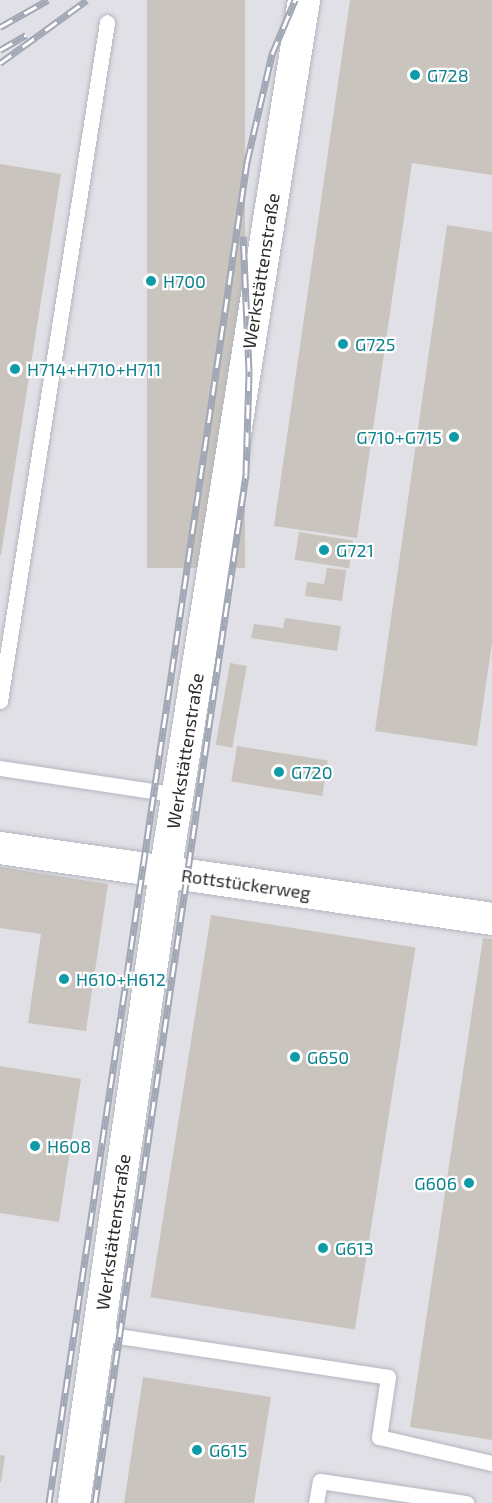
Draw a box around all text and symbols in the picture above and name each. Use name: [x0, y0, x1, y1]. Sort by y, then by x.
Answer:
place label: G728: [427, 64, 469, 86]
marker: G728: [408, 68, 422, 82]
street label: Werkstättenstraße: [238, 192, 284, 350]
place label: H700: [163, 270, 206, 292]
marker: H700: [144, 274, 158, 288]
place label: G725: [355, 333, 395, 355]
marker: G725: [336, 337, 350, 351]
place label: H714+H710+H711: [27, 358, 161, 380]
marker: H714+H710+H711: [8, 362, 22, 376]
place label: G710+G715: [356, 426, 442, 448]
marker: G710+G715: [447, 430, 461, 444]
place label: G721: [336, 539, 374, 561]
marker: G721: [317, 543, 331, 557]
street label: Werkstättenstraße: [162, 672, 208, 830]
place label: G720: [291, 761, 332, 783]
marker: G720: [272, 765, 286, 779]
street label: Rottstückerweg: [180, 864, 312, 904]
place label: H610+H612: [76, 968, 166, 990]
marker: H610+H612: [57, 972, 71, 986]
place label: G650: [307, 1046, 349, 1068]
marker: G650: [288, 1050, 302, 1064]
place label: H608: [47, 1135, 91, 1157]
marker: H608: [28, 1139, 42, 1153]
street label: Werkstättenstraße: [91, 1153, 135, 1311]
place label: G606: [414, 1172, 457, 1194]
marker: G606: [462, 1176, 476, 1190]
place label: G613: [335, 1237, 374, 1259]
marker: G613: [316, 1241, 330, 1255]
place label: G615: [209, 1439, 247, 1461]
marker: G615: [190, 1443, 204, 1457]

